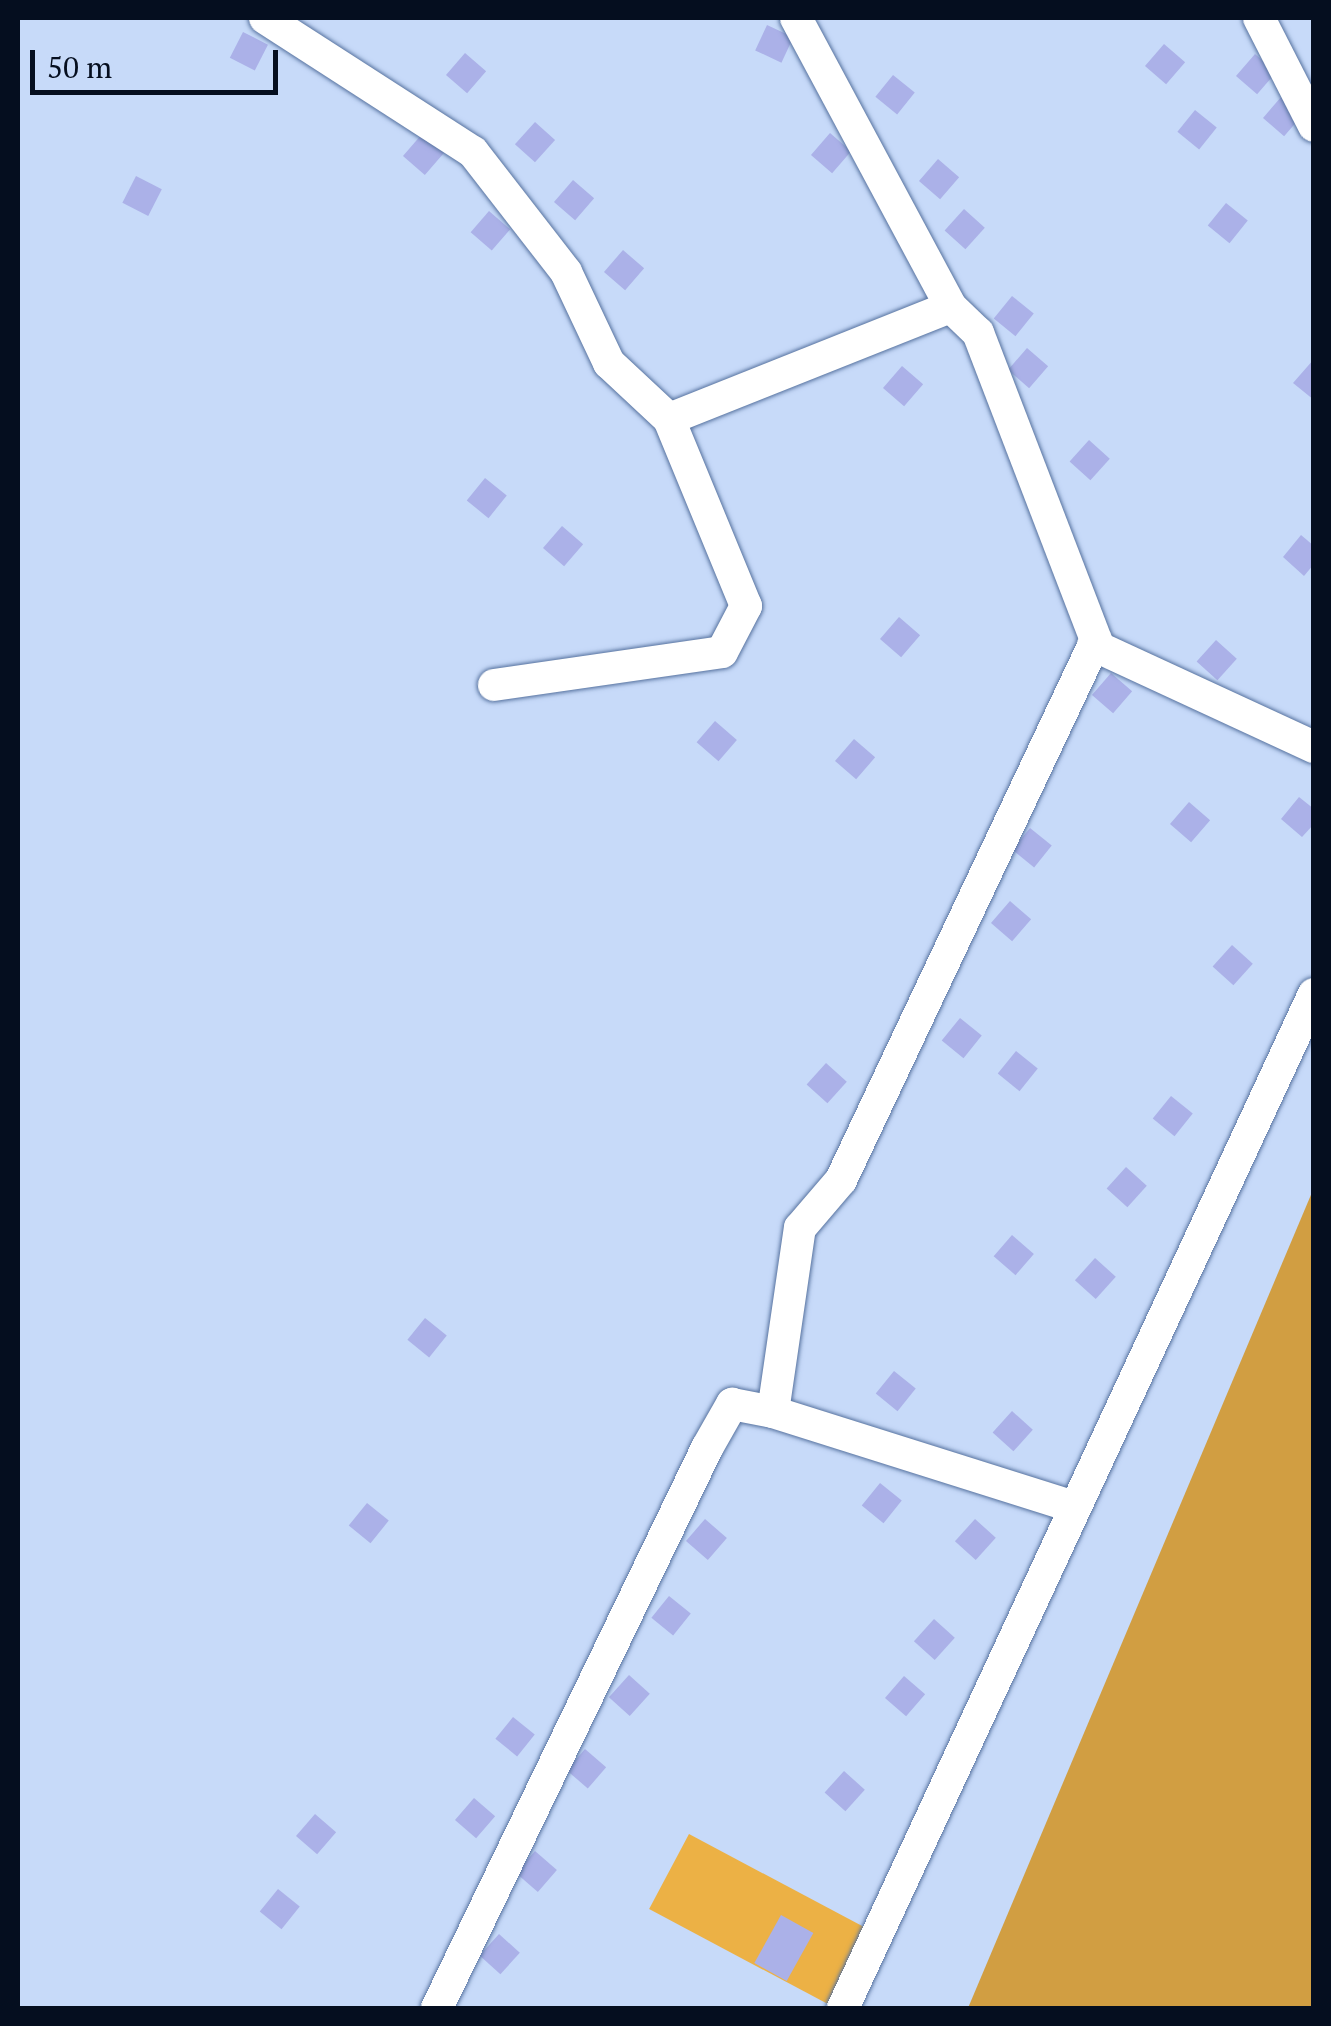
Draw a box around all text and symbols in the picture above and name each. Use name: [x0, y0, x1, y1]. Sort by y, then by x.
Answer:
scale bar: [35, 30, 282, 92]
text: 50 m: [47, 47, 112, 87]

